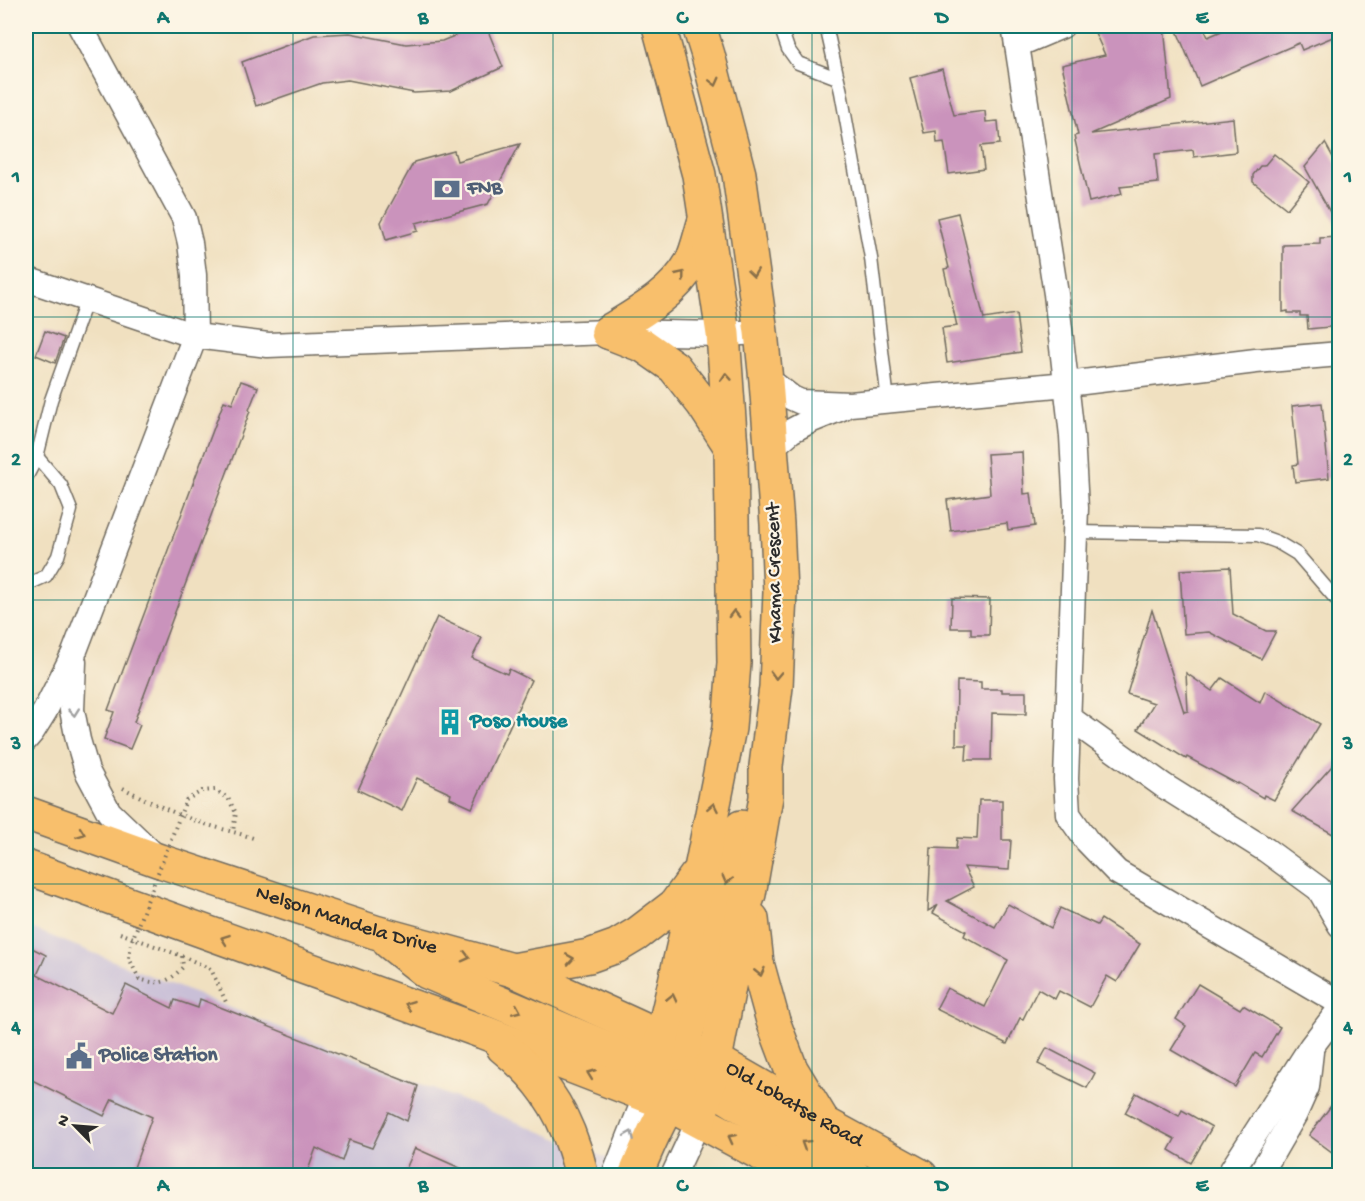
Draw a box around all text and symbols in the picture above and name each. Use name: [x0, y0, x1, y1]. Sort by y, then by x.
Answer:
text: A: [156, 8, 171, 31]
text: B: [417, 8, 429, 31]
text: C: [676, 8, 690, 31]
text: D: [933, 8, 949, 31]
text: E: [1196, 8, 1210, 31]
one-way arrow: [708, 77, 721, 87]
text: 1: [11, 167, 20, 190]
text: 1: [1343, 167, 1352, 190]
bank icon: FNB: [432, 174, 462, 204]
place label: FNB: [466, 177, 503, 202]
one-way arrow: [746, 268, 758, 277]
one-way arrow: [674, 271, 685, 282]
one-way arrow: [720, 373, 733, 382]
text: 2: [11, 450, 21, 473]
text: 2: [1343, 450, 1353, 473]
street label: Khama Crescent: [762, 500, 790, 643]
one-way arrow: [728, 609, 740, 618]
one-way arrow: [770, 670, 783, 679]
one-way arrow: [67, 707, 80, 716]
building icon: Poso House: [435, 707, 465, 737]
place label: Poso House: [469, 710, 569, 735]
text: 3: [10, 734, 21, 757]
text: 3: [1342, 734, 1353, 757]
one-way arrow: [706, 803, 719, 813]
one-way arrow: [75, 825, 86, 838]
one-way arrow: [721, 875, 734, 885]
street label: Nelson Mandela Drive: [252, 881, 441, 961]
one-way arrow: [220, 933, 231, 946]
one-way arrow: [460, 950, 471, 962]
one-way arrow: [566, 953, 575, 965]
one-way arrow: [752, 967, 765, 977]
one-way arrow: [664, 993, 677, 1003]
one-way arrow: [404, 999, 415, 1012]
one-way arrow: [511, 1003, 522, 1015]
text: 4: [10, 1018, 21, 1041]
text: 4: [1342, 1018, 1353, 1041]
public building icon: Police Station: [64, 1041, 94, 1071]
place label: Police Station: [98, 1044, 219, 1069]
street label: Old Lobatse Road: [721, 1056, 868, 1155]
one-way arrow: [587, 1068, 597, 1081]
north arrow: [45, 1096, 105, 1156]
text: N: [54, 1112, 76, 1130]
one-way arrow: [623, 1130, 635, 1141]
one-way arrow: [728, 1134, 738, 1145]
one-way arrow: [801, 1140, 812, 1151]
text: A: [156, 1176, 171, 1199]
text: B: [417, 1176, 429, 1199]
text: C: [676, 1176, 690, 1199]
text: D: [933, 1176, 949, 1199]
text: E: [1196, 1176, 1210, 1199]

